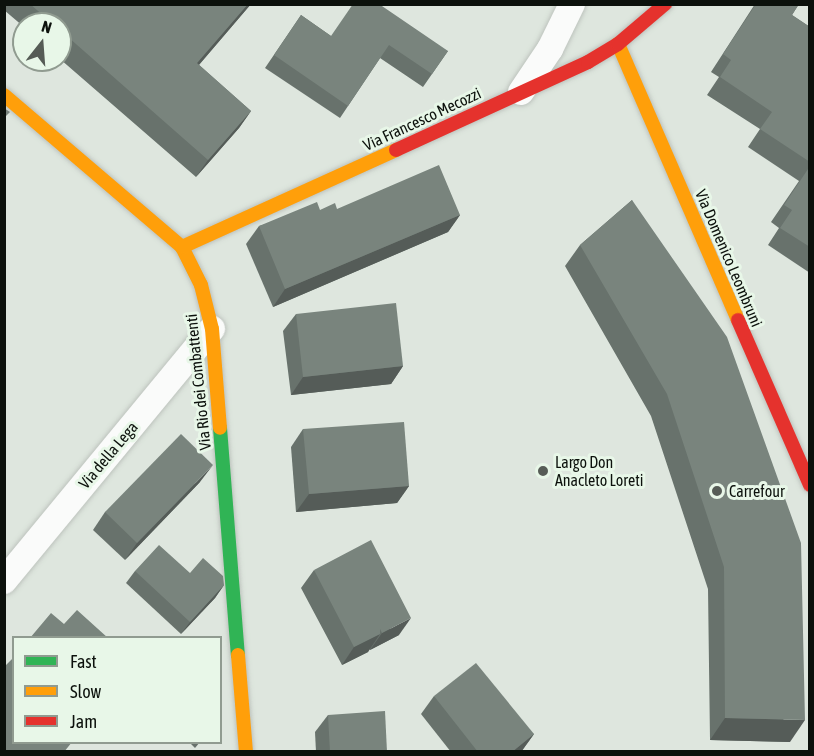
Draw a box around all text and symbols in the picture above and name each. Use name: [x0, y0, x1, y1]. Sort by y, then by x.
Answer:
north arrow: [12, 12, 72, 72]
text: N: [40, 17, 54, 37]
street label: Via Francesco Mecozzi: [360, 83, 484, 155]
street label: Via Domenico Leombruni: [691, 186, 767, 330]
street label: Via Rio dei Combattenti: [181, 313, 215, 451]
street label: Via della Lega: [74, 418, 142, 492]
place label: Largo Don Anacleto Loreti: [555, 452, 643, 490]
marker: Largo Don Anacleto Loreti: [536, 464, 550, 478]
place label: Carrefour: [729, 481, 785, 501]
marker: Carrefour: [710, 484, 724, 498]
legend: [12, 636, 222, 744]
text: Fast: [70, 651, 97, 672]
text: Slow: [70, 681, 101, 702]
text: Jam: [70, 711, 97, 732]

